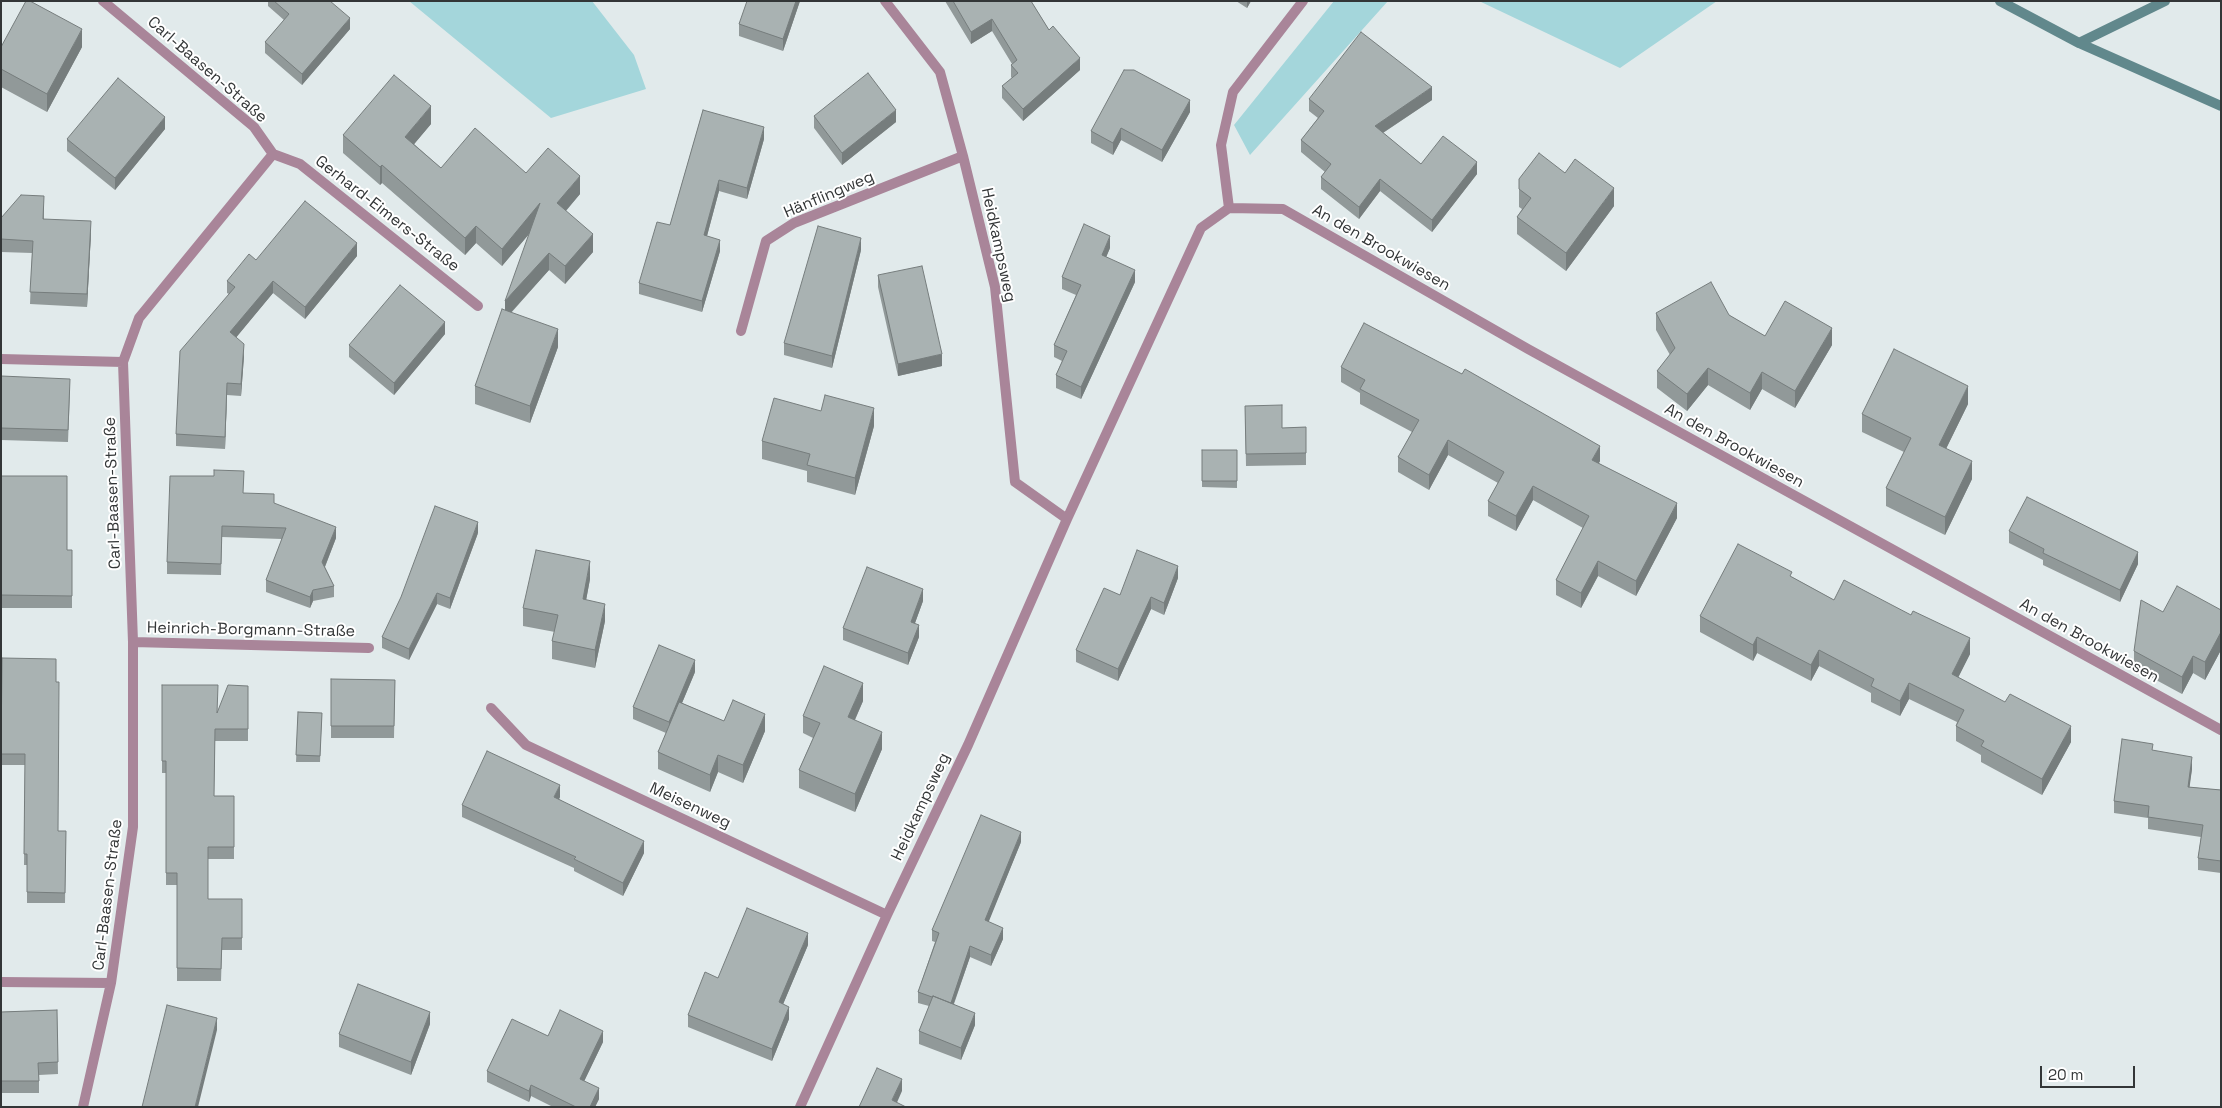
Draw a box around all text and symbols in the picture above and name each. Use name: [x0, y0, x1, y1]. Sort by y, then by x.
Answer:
street label: Carl-Baasen-Straße: [143, 13, 271, 127]
street label: Gerhard-Eimers-Straße: [311, 152, 463, 276]
street label: Hänflingweg: [781, 167, 877, 223]
street label: Heidkampsweg: [976, 186, 1020, 304]
street label: An den Brookwiesen: [1309, 201, 1453, 295]
street label: An den Brookwiesen: [1661, 400, 1807, 492]
street label: Carl-Baasen-Straße: [101, 417, 125, 569]
street label: An den Brookwiesen: [2016, 595, 2162, 687]
street label: Heinrich-Borgmann-Straße: [147, 619, 355, 641]
street label: Heidkampsweg: [888, 750, 954, 864]
street label: Meisenweg: [646, 779, 734, 833]
street label: Carl-Baasen-Straße: [89, 818, 127, 972]
scale bar: [2042, 1056, 2137, 1088]
text: 20 m: [2048, 1065, 2083, 1084]

